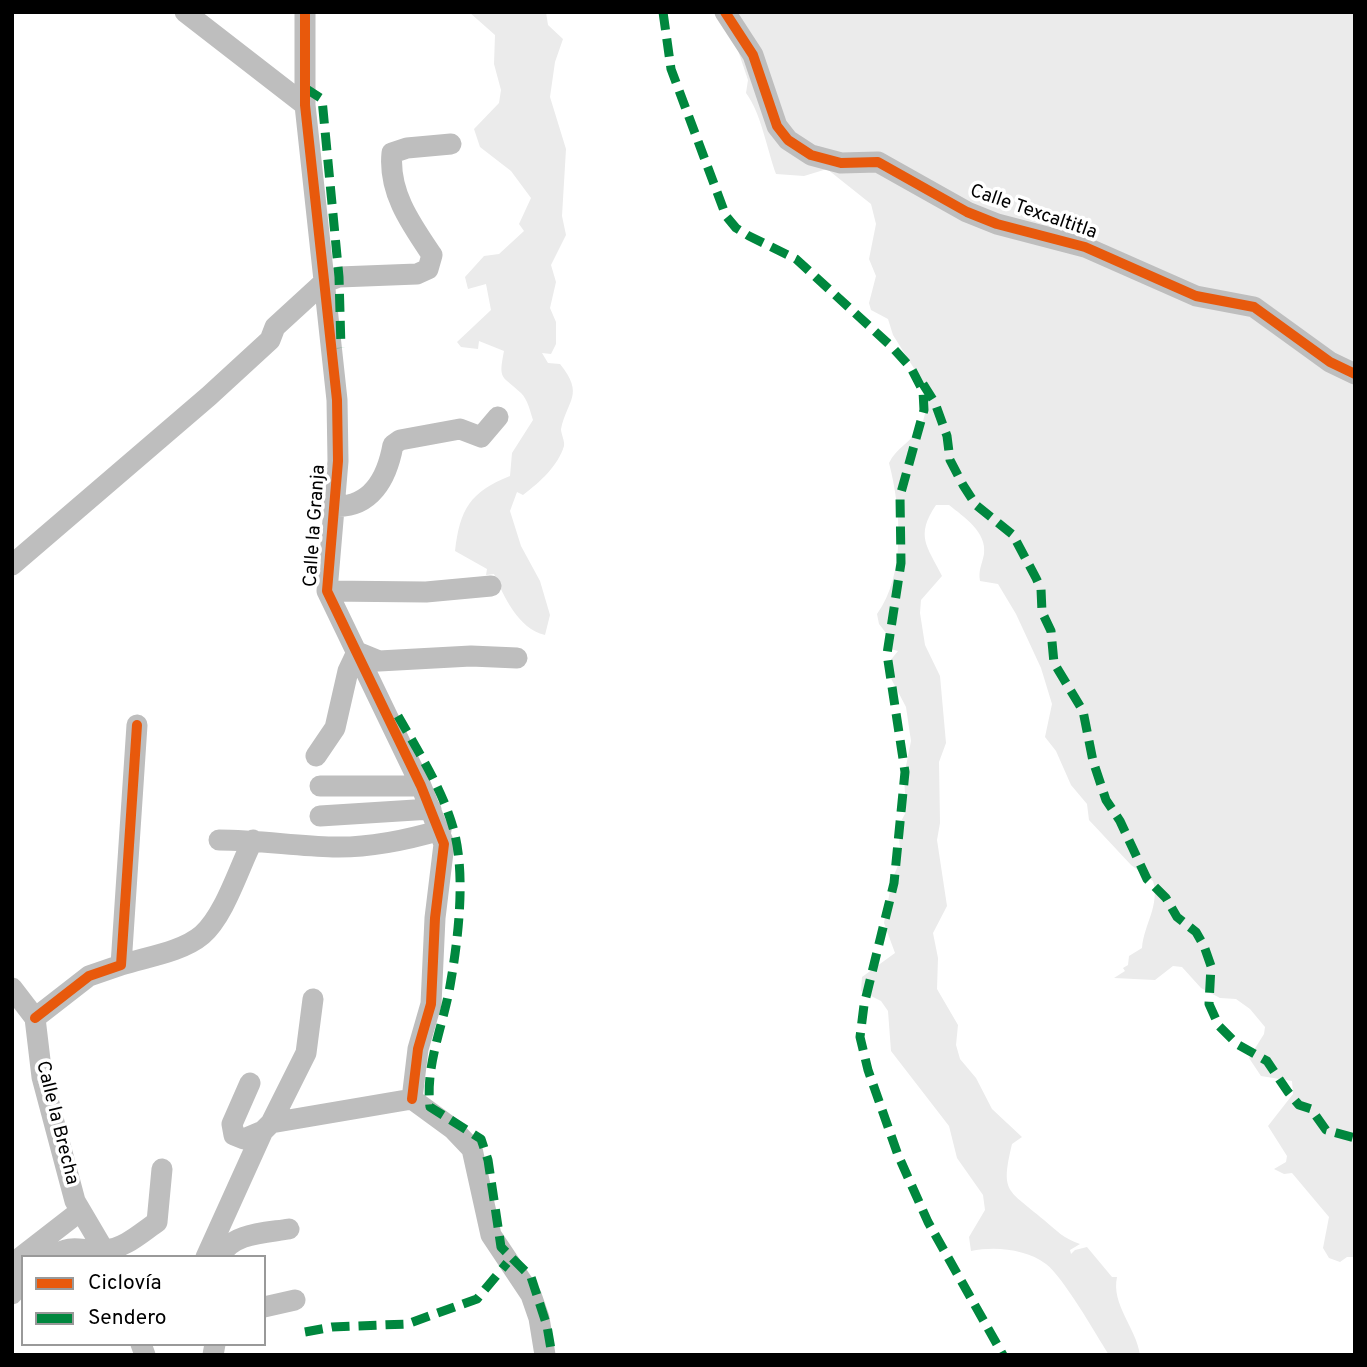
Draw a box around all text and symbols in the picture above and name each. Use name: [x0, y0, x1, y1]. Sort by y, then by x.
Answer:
street label: Calle Texcaltitla: [966, 181, 1100, 245]
street label: Calle la Granja: [300, 464, 332, 588]
street label: Calle la Brecha: [30, 1059, 82, 1187]
legend: [21, 1255, 266, 1346]
text: Ciclovía: [88, 1270, 162, 1297]
text: Sendero: [88, 1305, 167, 1332]

